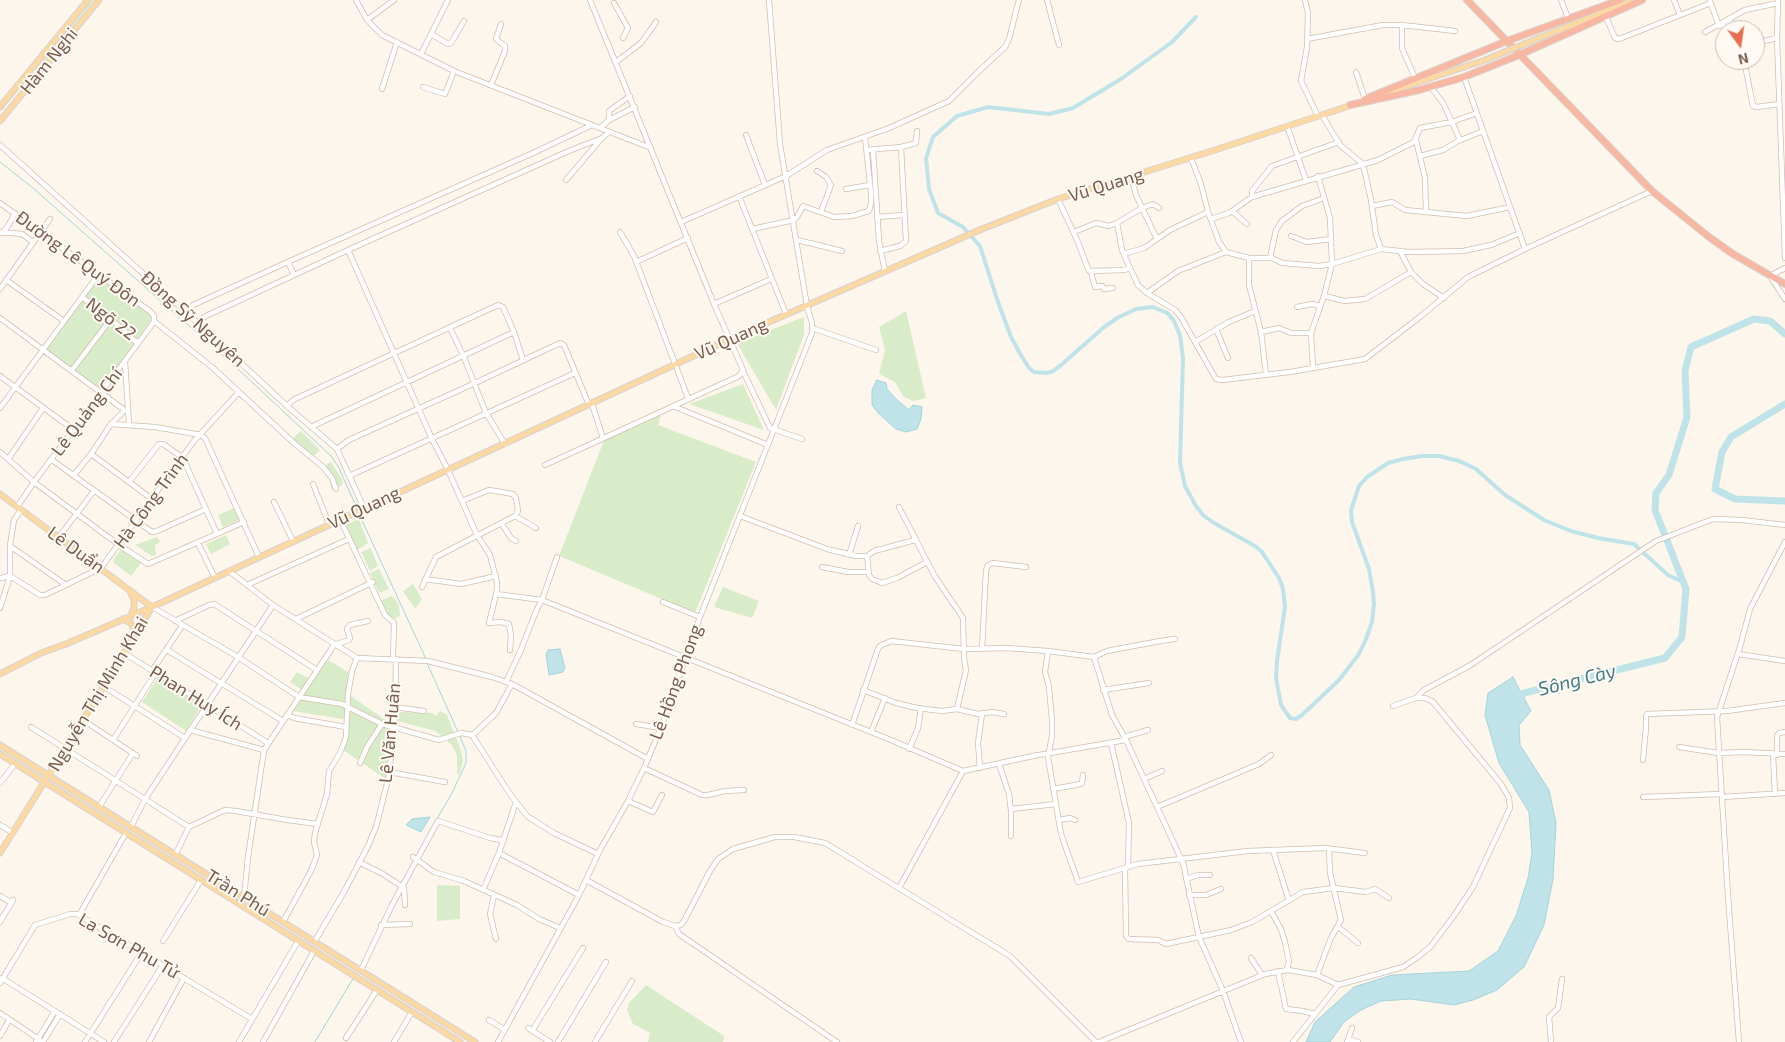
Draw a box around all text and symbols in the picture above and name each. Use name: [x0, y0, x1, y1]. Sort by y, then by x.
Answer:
north arrow: [1715, 20, 1765, 70]
street label: Hàm Nghi: [16, 23, 82, 99]
text: N: [1737, 50, 1750, 69]
street label: Vũ Quang: [1066, 163, 1146, 207]
street label: Đường Lê Quý Đôn: [11, 206, 145, 312]
street label: Đồng Sỹ Nguyên: [136, 267, 250, 371]
street label: Ngõ 22: [82, 293, 140, 345]
street label: Vũ Quang: [691, 313, 771, 365]
street label: Lê Quảng Chí: [47, 364, 127, 460]
street label: Hà Công Trình: [109, 449, 193, 553]
street label: Vũ Quang: [324, 482, 404, 534]
street label: Lê Duẩn: [43, 522, 109, 578]
street label: Nguyễn Thị Minh Khai: [43, 613, 153, 775]
street label: Lê Hồng Phong: [645, 621, 707, 743]
water label: Sông Cày: [1536, 659, 1618, 701]
street label: Phan Huy Ích: [146, 661, 246, 735]
street label: Lê Văn Huân: [375, 682, 405, 784]
street label: Trần Phú: [202, 865, 274, 921]
street label: La Sơn Phu Tử: [75, 908, 183, 984]

